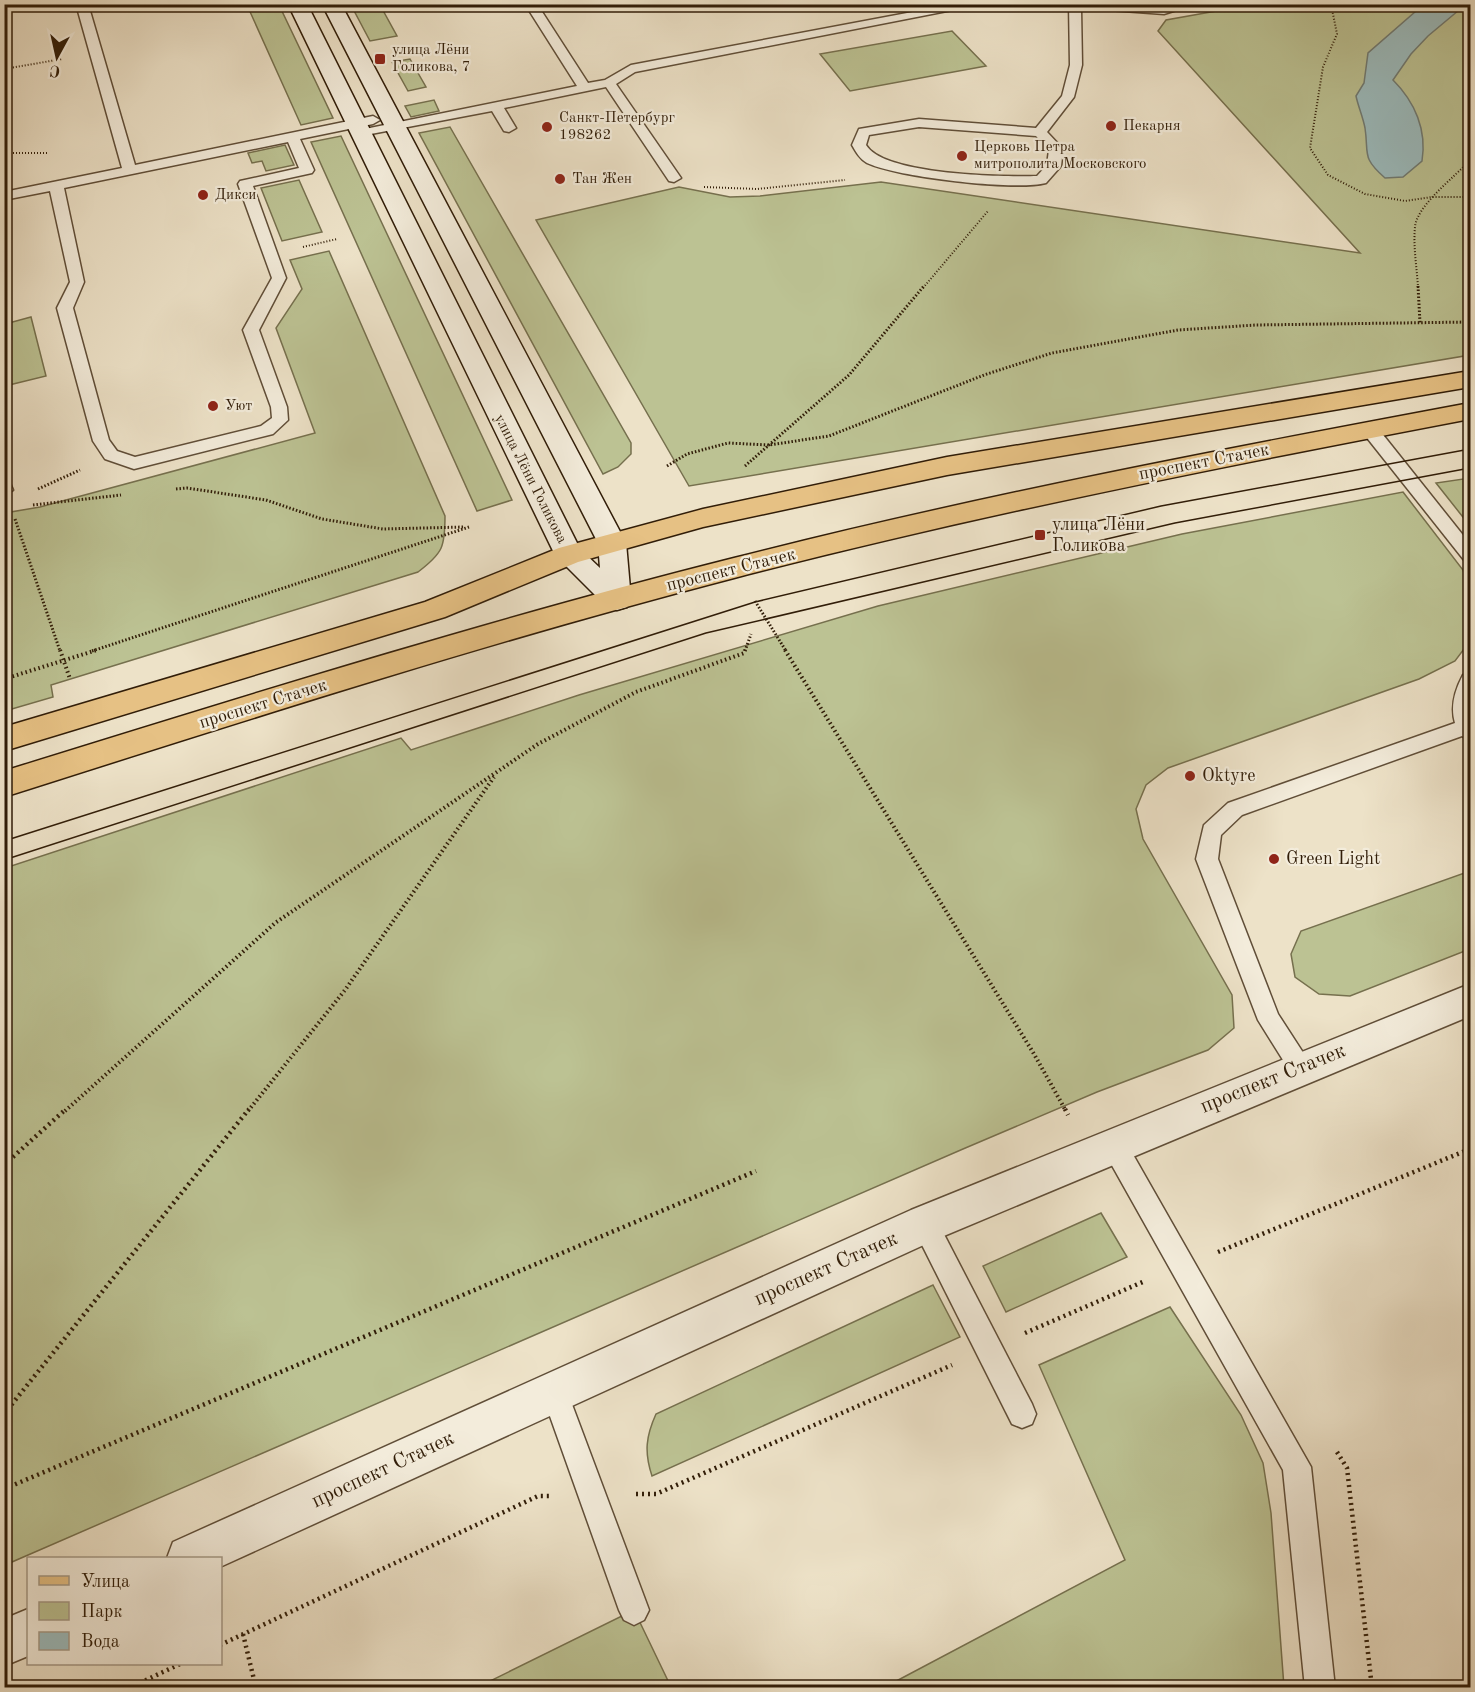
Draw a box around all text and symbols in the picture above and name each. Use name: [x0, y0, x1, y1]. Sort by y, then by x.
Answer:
north arrow: [27, 27, 87, 87]
place label: улица Лёни Голикова, 7: [392, 43, 470, 75]
marker: улица Лёни Голикова, 7: [373, 52, 387, 66]
text: С: [49, 61, 62, 79]
place label: Санкт-Петербург 198262: [559, 111, 675, 143]
marker: Пекарня: [1104, 119, 1118, 133]
place label: Пекарня: [1123, 119, 1181, 134]
marker: Санкт-Петербург 198262: [540, 120, 554, 134]
place label: Церковь Петра митрополита Московского: [974, 140, 1146, 172]
marker: Церковь Петра митрополита Московского: [955, 149, 969, 163]
marker: Тан Жен: [553, 172, 567, 186]
place label: Тан Жен: [572, 172, 632, 187]
marker: Дикси: [196, 188, 210, 202]
place label: Дикси: [215, 188, 256, 203]
marker: Уют: [206, 399, 220, 413]
place label: Уют: [225, 399, 252, 414]
street label: улица Лёни Голикова: [491, 412, 569, 547]
street label: проспект Стачек: [1137, 441, 1271, 483]
place label: улица Лёни Голикова: [1052, 516, 1145, 555]
marker: улица Лёни Голикова: [1033, 528, 1047, 542]
street label: проспект Стачек: [665, 545, 797, 595]
street label: проспект Стачек: [197, 676, 329, 732]
place label: Oktyre: [1202, 767, 1255, 785]
marker: Oktyre: [1183, 769, 1197, 783]
place label: Green Light: [1286, 850, 1380, 868]
marker: Green Light: [1267, 852, 1281, 866]
street label: проспект Стачек: [1197, 1040, 1349, 1118]
street label: проспект Стачек: [751, 1228, 901, 1310]
street label: проспект Стачек: [309, 1428, 458, 1512]
legend: [27, 1557, 222, 1665]
text: Улица: [81, 1573, 130, 1591]
text: Парк: [81, 1603, 122, 1621]
text: Вода: [81, 1633, 120, 1651]

